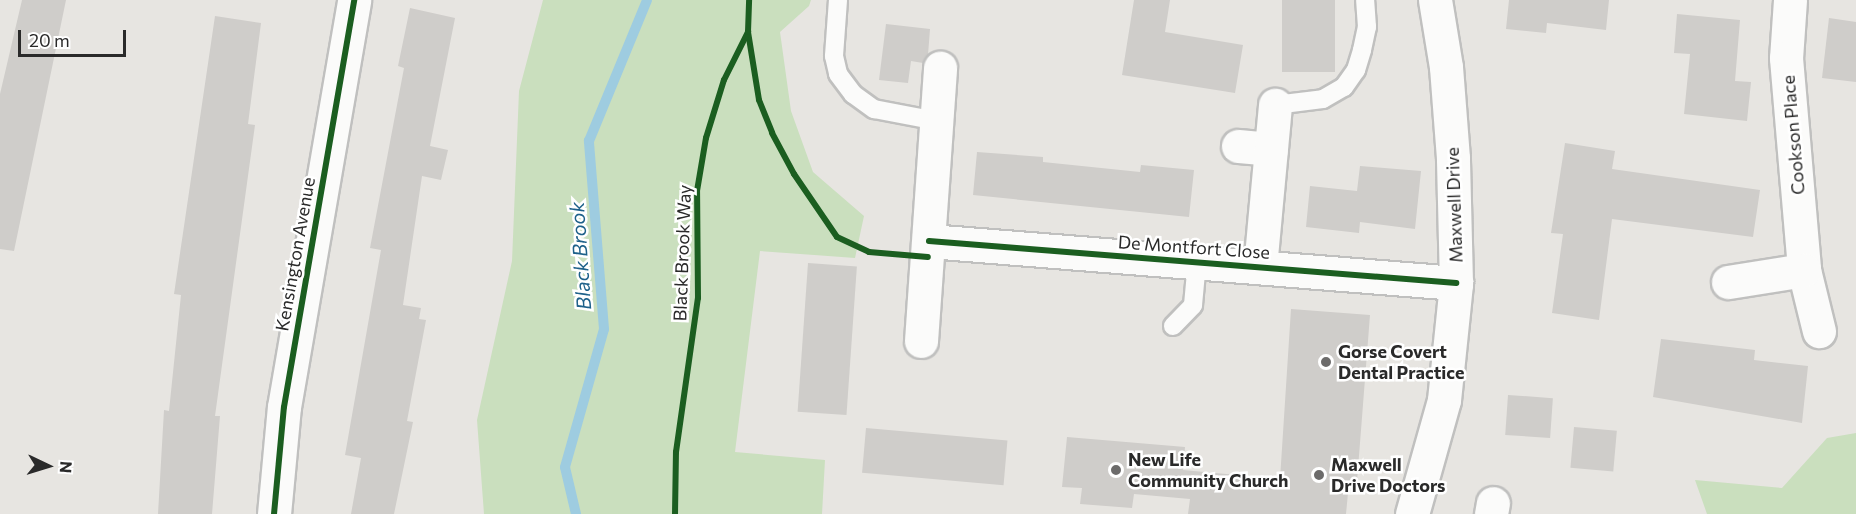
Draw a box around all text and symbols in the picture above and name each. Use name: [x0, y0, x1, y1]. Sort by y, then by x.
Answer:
scale bar: [21, 18, 129, 56]
text: 20 m: [29, 29, 70, 51]
street label: Cookson Place: [1777, 74, 1809, 196]
street label: Maxwell Drive: [1441, 147, 1467, 263]
street label: Kensington Avenue: [271, 175, 319, 333]
street label: Black Brook Way: [669, 184, 695, 322]
water label: Black Brook: [564, 201, 596, 311]
street label: De Montfort Close: [1117, 231, 1271, 263]
place label: Gorse Covert Dental Practice: [1338, 341, 1464, 384]
marker: Gorse Covert Dental Practice: [1319, 355, 1333, 369]
north arrow: [18, 436, 78, 496]
place label: New Life Community Church: [1128, 449, 1288, 492]
place label: Maxwell Drive Doctors: [1331, 454, 1445, 496]
text: N: [57, 461, 76, 474]
marker: New Life Community Church: [1109, 463, 1123, 477]
marker: Maxwell Drive Doctors: [1312, 468, 1326, 482]

